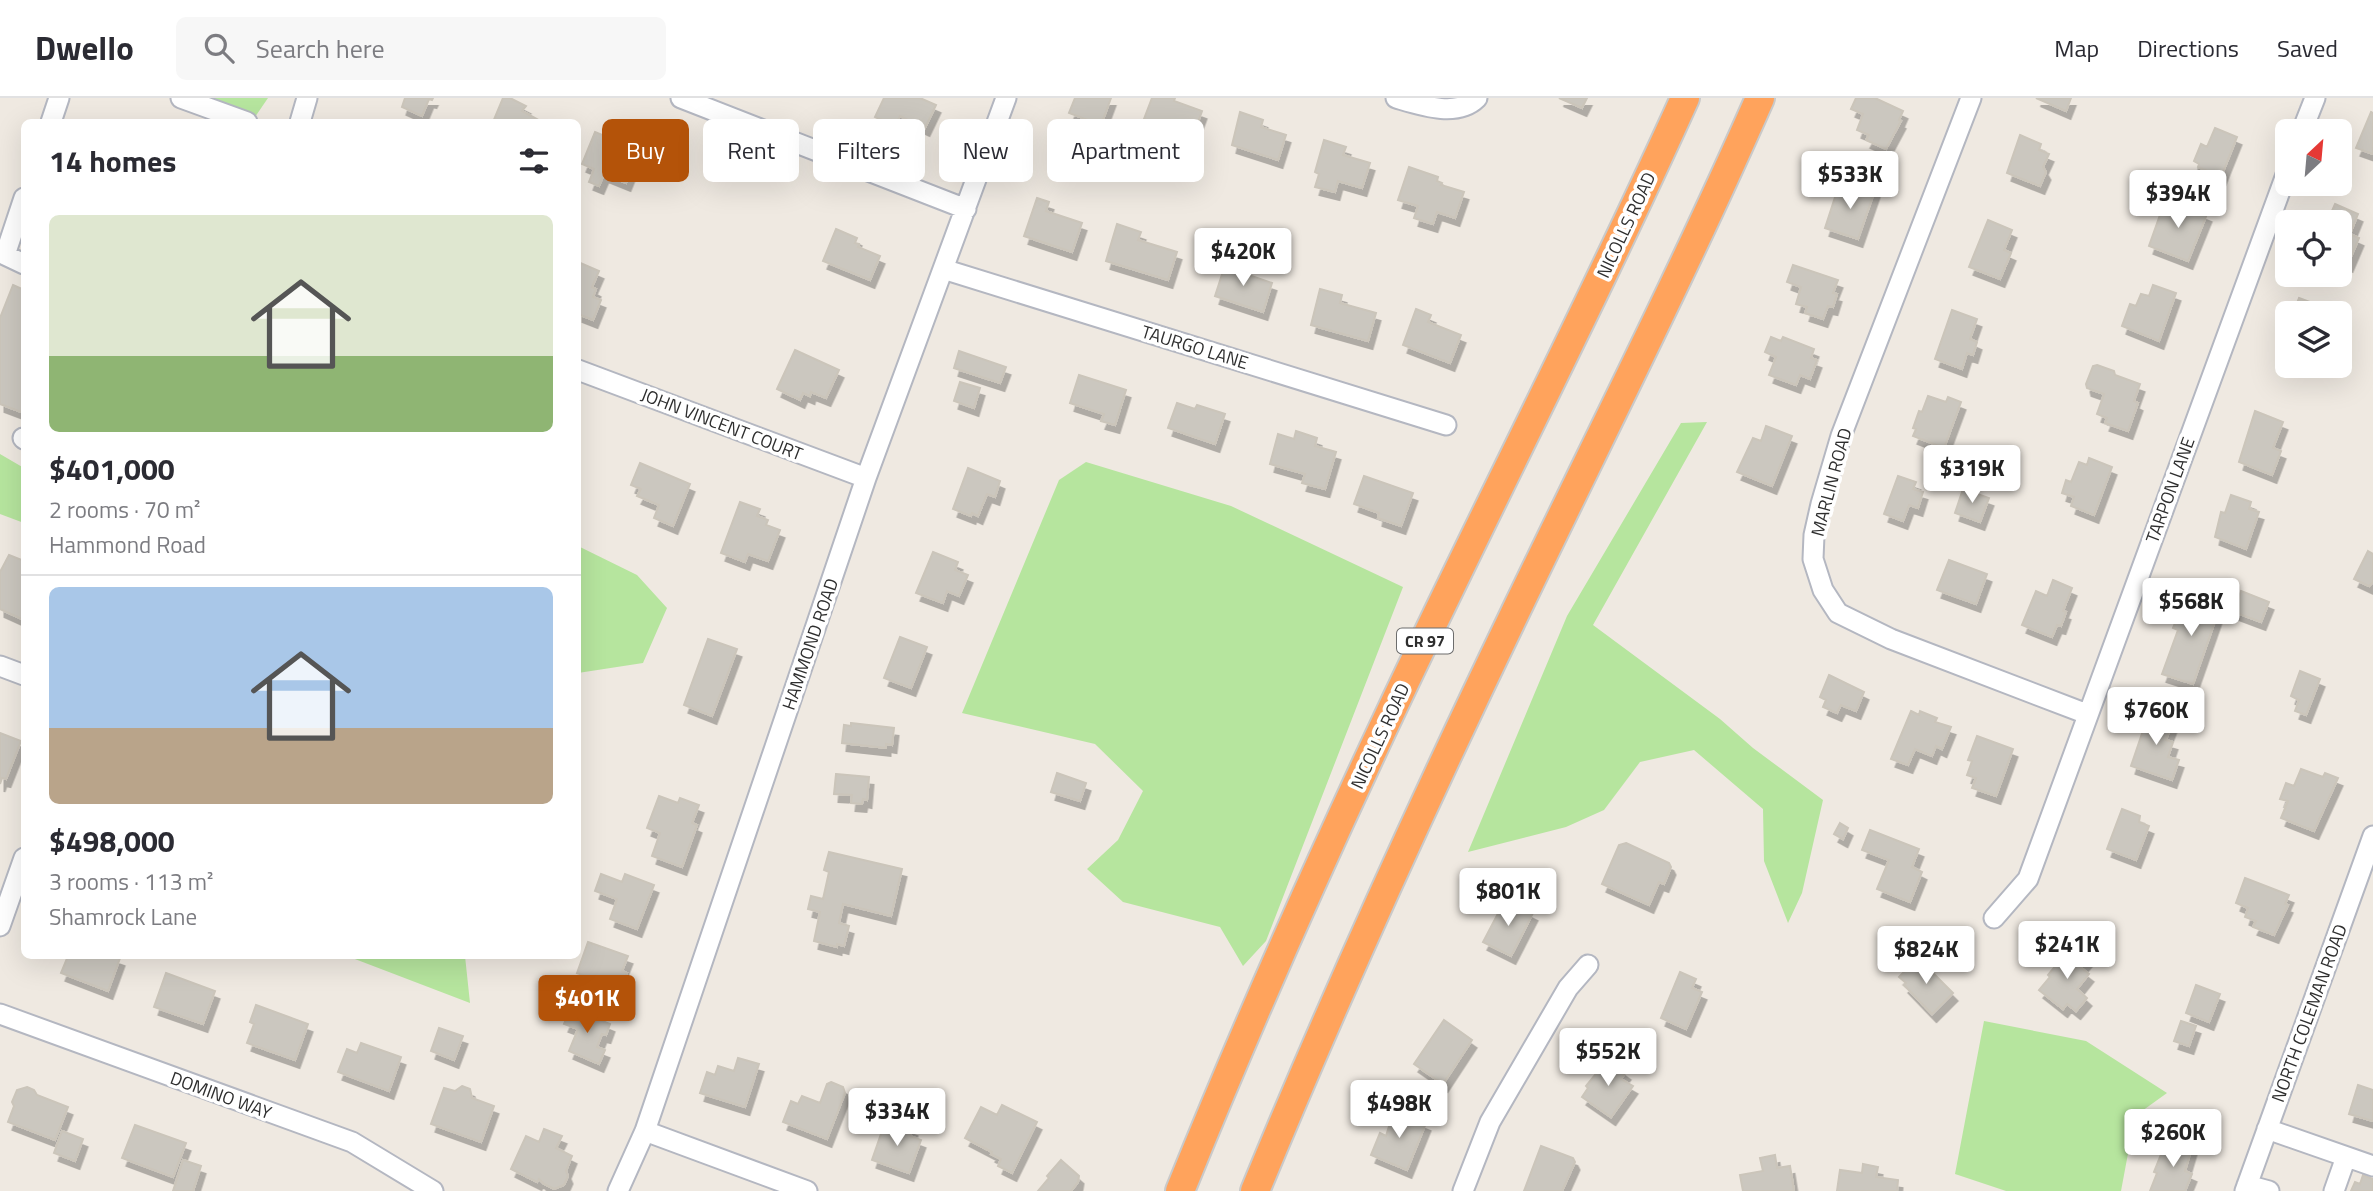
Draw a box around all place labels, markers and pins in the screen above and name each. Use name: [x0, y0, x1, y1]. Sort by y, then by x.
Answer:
pin: $533K: [1801, 152, 1899, 211]
pin: $394K: [2129, 170, 2227, 230]
pin: $420K: [1194, 228, 1292, 288]
pin: $319K: [1923, 446, 2021, 505]
pin: $568K: [2142, 578, 2240, 638]
pin: $760K: [2107, 688, 2205, 747]
pin: $801K: [1459, 868, 1557, 928]
pin: $241K: [2018, 922, 2116, 981]
pin: $824K: [1877, 926, 1975, 986]
pin: $401K: [538, 976, 636, 1035]
pin: $552K: [1559, 1028, 1657, 1088]
pin: $498K: [1350, 1080, 1448, 1140]
pin: $334K: [848, 1088, 946, 1148]
pin: $260K: [2124, 1110, 2222, 1169]

